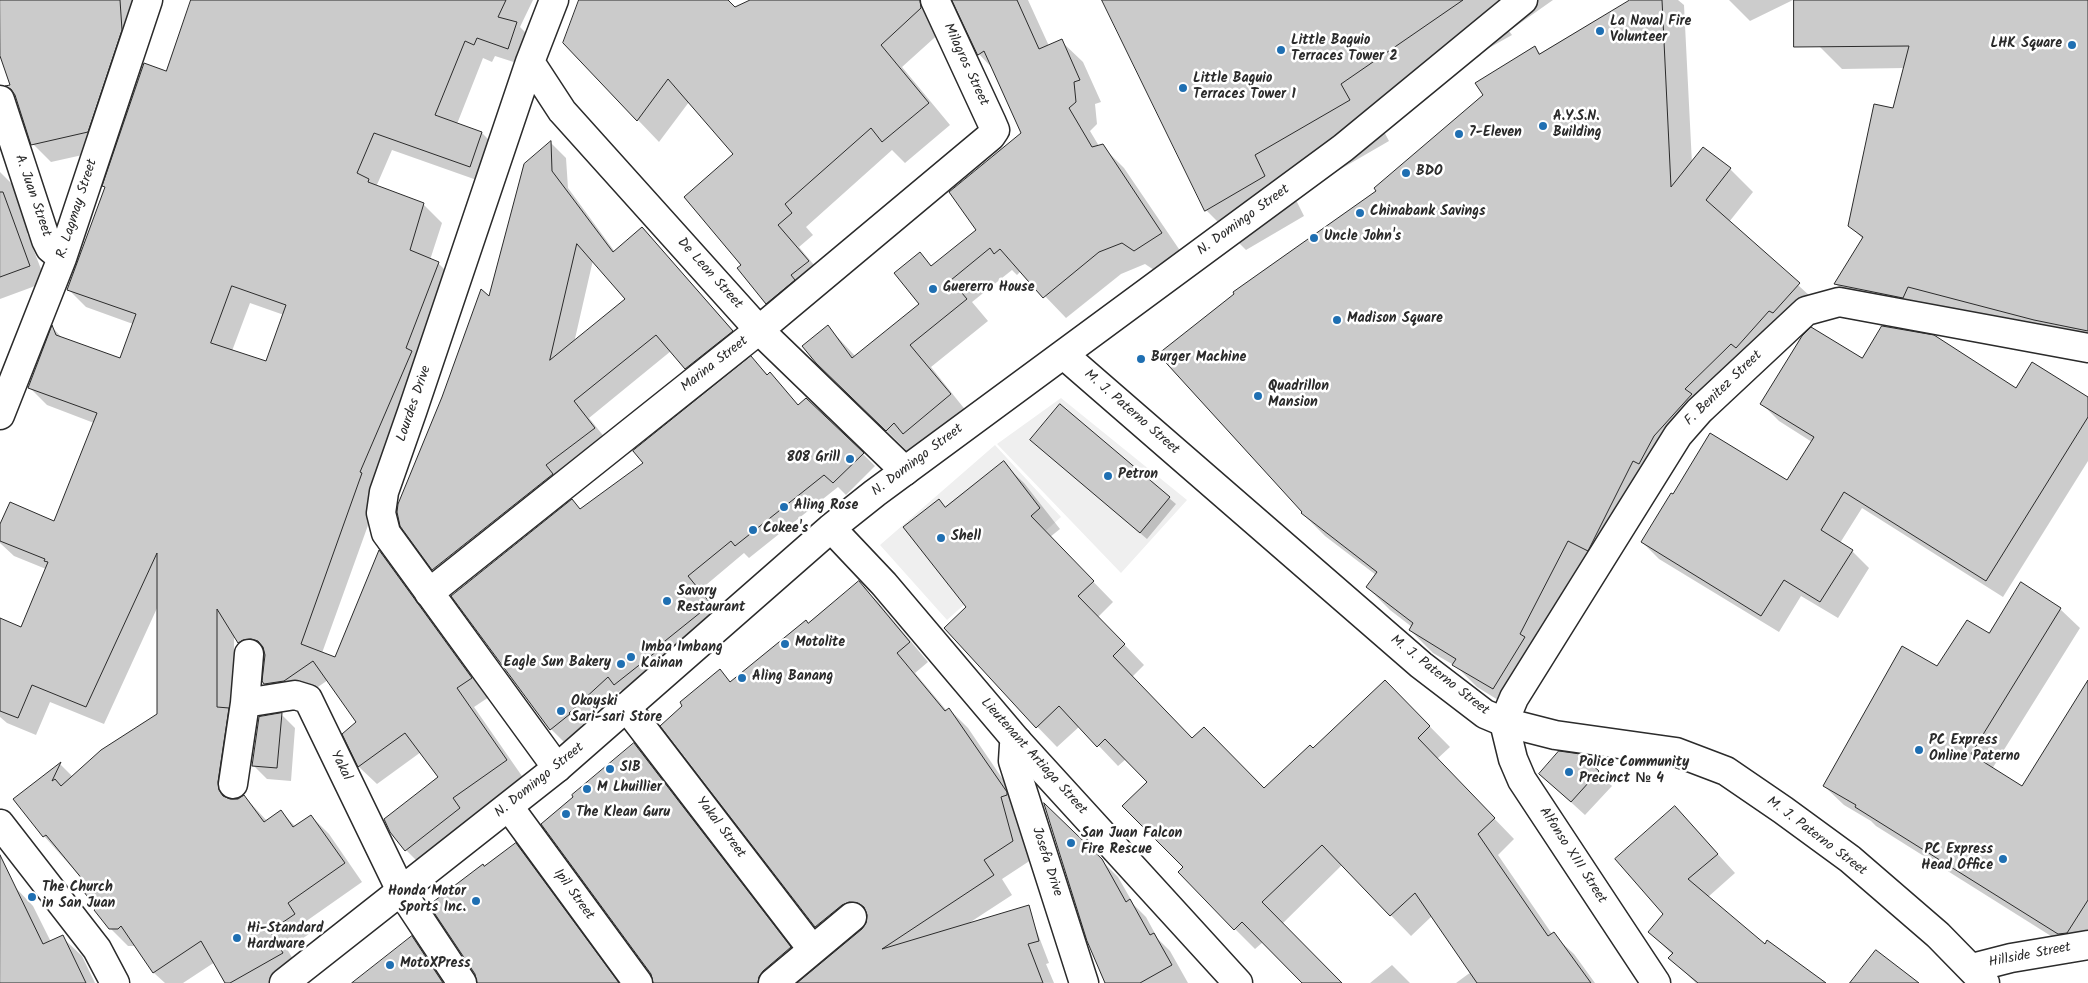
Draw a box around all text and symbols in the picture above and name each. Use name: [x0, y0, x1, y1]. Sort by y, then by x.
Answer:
place label: La Naval Fire Volunteer: [1610, 15, 1691, 48]
street label: Milagros Street: [939, 21, 991, 109]
marker: La Naval Fire Volunteer: [1594, 25, 1606, 37]
place label: Little Baguio Terraces Tower 2: [1291, 34, 1398, 66]
place label: LHK Square: [1991, 37, 2062, 53]
marker: LHK Square: [2066, 39, 2078, 51]
marker: Little Baguio Terraces Tower 2: [1275, 44, 1287, 56]
place label: Little Baguio Terraces Tower 1: [1193, 72, 1296, 104]
marker: Little Baguio Terraces Tower 1: [1177, 82, 1189, 94]
place label: A.Y.S.N. Building: [1553, 110, 1602, 142]
marker: A.Y.S.N. Building: [1537, 120, 1549, 132]
place label: 7-Eleven: [1469, 126, 1522, 142]
marker: 7-Eleven: [1453, 128, 1465, 140]
street label: A. Juan Street: [10, 153, 54, 239]
street label: R. Lagmay Street: [54, 157, 102, 261]
place label: BDO: [1416, 165, 1443, 181]
marker: BDO: [1400, 167, 1412, 179]
street label: N. Domingo Street: [1195, 182, 1293, 260]
place label: Chinabank Savings: [1370, 205, 1486, 221]
marker: Chinabank Savings: [1354, 207, 1366, 219]
place label: Uncle John's: [1324, 230, 1401, 246]
marker: Uncle John's: [1308, 232, 1320, 244]
street label: De Leon Street: [673, 235, 745, 313]
place label: Guererro House: [943, 281, 1034, 297]
marker: Guererro House: [927, 283, 939, 295]
place label: Madison Square: [1347, 312, 1443, 328]
marker: Madison Square: [1331, 314, 1343, 326]
street label: Marina Street: [678, 334, 752, 396]
street label: F. Benitez Street: [1682, 348, 1766, 430]
place label: Burger Machine: [1151, 351, 1246, 367]
marker: Burger Machine: [1135, 353, 1147, 365]
street label: Lourdes Drive: [394, 364, 436, 444]
street label: M. J. Paterno Street: [1080, 367, 1182, 459]
place label: Quadrillon Mansion: [1268, 380, 1329, 412]
marker: Quadrillon Mansion: [1252, 390, 1264, 402]
street label: N. Domingo Street: [869, 421, 967, 501]
place label: 808 Grill: [786, 451, 840, 467]
marker: 808 Grill: [844, 453, 856, 465]
place label: Petron: [1118, 468, 1158, 484]
marker: Petron: [1102, 470, 1114, 482]
place label: Aling Rose: [794, 499, 858, 515]
marker: Aling Rose: [778, 501, 790, 513]
place label: Cokee's: [763, 522, 808, 538]
marker: Cokee's: [747, 524, 759, 536]
place label: Shell: [951, 530, 981, 546]
marker: Shell: [935, 532, 947, 544]
place label: Savory Restaurant: [677, 585, 745, 618]
marker: Savory Restaurant: [661, 595, 673, 607]
street label: M. J. Paterno Street: [1386, 632, 1492, 720]
place label: Motolite: [795, 636, 845, 652]
marker: Motolite: [779, 638, 791, 650]
place label: Imba Imbang Kainan: [641, 641, 723, 674]
marker: Imba Imbang Kainan: [625, 651, 637, 663]
place label: Eagle Sun Bakery: [504, 656, 611, 672]
marker: Eagle Sun Bakery: [615, 658, 627, 670]
place label: Aling Banang: [752, 670, 833, 686]
marker: Aling Banang: [736, 672, 748, 684]
place label: Okoyski Sari-sari Store: [571, 695, 662, 728]
street label: Lieutenant Artiaga Street: [976, 695, 1090, 819]
marker: Okoyski Sari-sari Store: [555, 705, 567, 717]
place label: PC Express Online Paterno: [1929, 734, 2020, 766]
street label: N. Domingo Street: [492, 740, 588, 822]
marker: PC Express Online Paterno: [1913, 744, 1925, 756]
street label: Yakal: [326, 748, 354, 784]
place label: Police Community Precinct № 4: [1579, 756, 1689, 789]
place label: SIB: [620, 761, 641, 777]
marker: SIB: [604, 763, 616, 775]
marker: Police Community Precinct № 4: [1563, 766, 1575, 778]
place label: M Lhuillier: [597, 781, 662, 797]
marker: M Lhuillier: [581, 783, 593, 795]
street label: Yakal Street: [692, 794, 748, 862]
street label: M. J. Paterno Street: [1763, 794, 1869, 880]
street label: Alfonso XIII Street: [1535, 805, 1609, 907]
place label: The Klean Guru: [576, 806, 670, 822]
marker: The Klean Guru: [560, 808, 572, 820]
street label: Josefa Drive: [1027, 825, 1065, 899]
place label: San Juan Falcon Fire Rescue: [1081, 827, 1182, 860]
marker: San Juan Falcon Fire Rescue: [1065, 837, 1077, 849]
place label: PC Express Head Office: [1921, 843, 1993, 876]
marker: PC Express Head Office: [1997, 853, 2009, 865]
street label: Ipil Street: [549, 866, 597, 924]
place label: The Church in San Juan: [42, 881, 115, 914]
place label: Honda Motor Sports Inc.: [388, 885, 466, 918]
marker: The Church in San Juan: [26, 891, 38, 903]
marker: Honda Motor Sports Inc.: [470, 895, 482, 907]
place label: Hi-Standard Hardware: [247, 922, 323, 954]
marker: Hi-Standard Hardware: [231, 932, 243, 944]
street label: Hillside Street: [1988, 940, 2072, 972]
place label: MotoXPress: [400, 957, 471, 973]
marker: MotoXPress: [384, 959, 396, 971]

